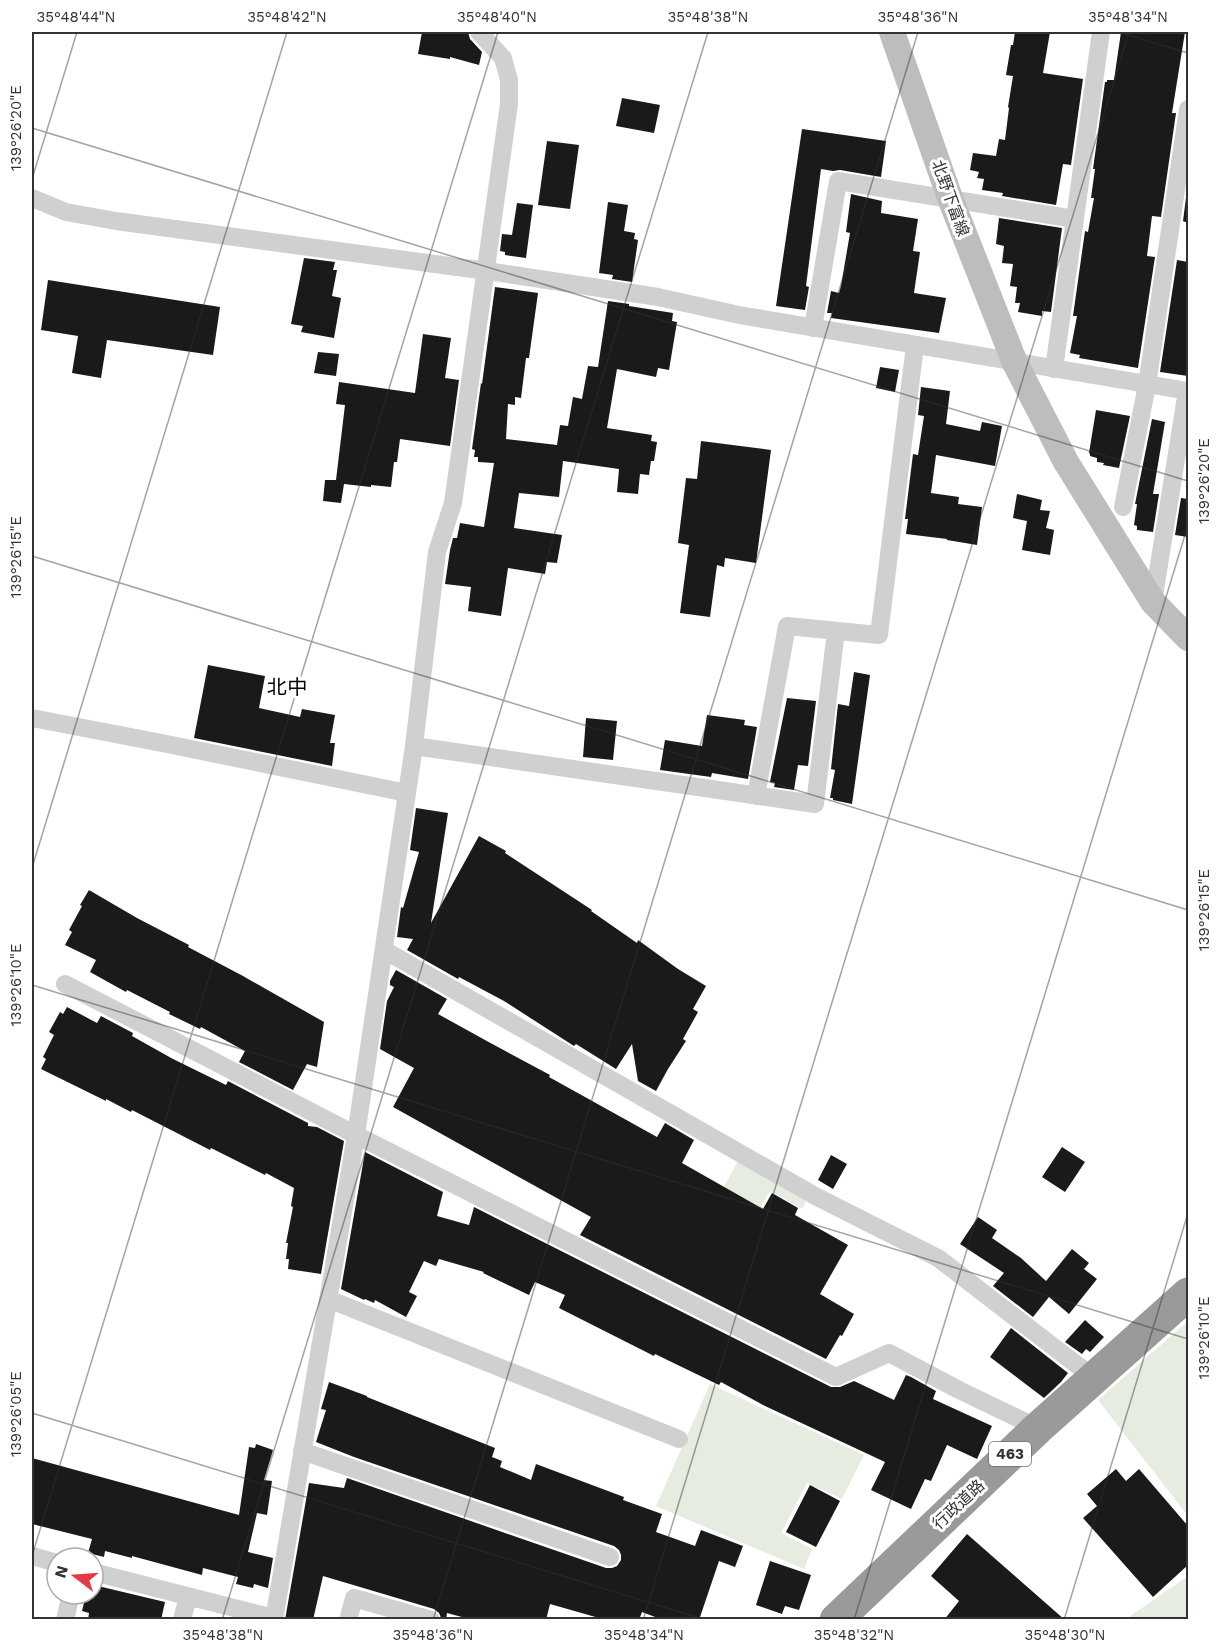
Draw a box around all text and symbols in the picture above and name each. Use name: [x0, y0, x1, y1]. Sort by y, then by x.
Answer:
text: 35°48'44"N: [36, 8, 116, 26]
text: 35°48'42"N: [247, 8, 327, 26]
text: 35°48'40"N: [457, 8, 537, 26]
text: 35°48'38"N: [668, 8, 748, 26]
text: 35°48'36"N: [878, 8, 958, 26]
text: 35°48'34"N: [1088, 8, 1168, 26]
text: 139°26'20"E: [7, 85, 25, 171]
street label: 北野下富線: [928, 157, 973, 239]
text: 139°26'20"E: [1195, 438, 1213, 524]
text: 139°26'15"E: [7, 516, 25, 598]
district label: 北中: [267, 675, 307, 699]
text: 139°26'15"E: [1195, 869, 1213, 951]
text: 139°26'10"E: [7, 944, 25, 1026]
text: 139°26'10"E: [1195, 1297, 1213, 1379]
text: 139°26'05"E: [7, 1371, 25, 1457]
road number: 463: [989, 1442, 1031, 1466]
street label: 行政道路: [928, 1476, 988, 1533]
north arrow: [45, 1546, 105, 1606]
text: N: [50, 1563, 72, 1580]
text: 35°48'38"N: [183, 1626, 263, 1644]
text: 35°48'36"N: [393, 1626, 473, 1644]
text: 35°48'34"N: [604, 1626, 684, 1644]
text: 35°48'32"N: [814, 1626, 894, 1644]
text: 35°48'30"N: [1024, 1626, 1106, 1644]

